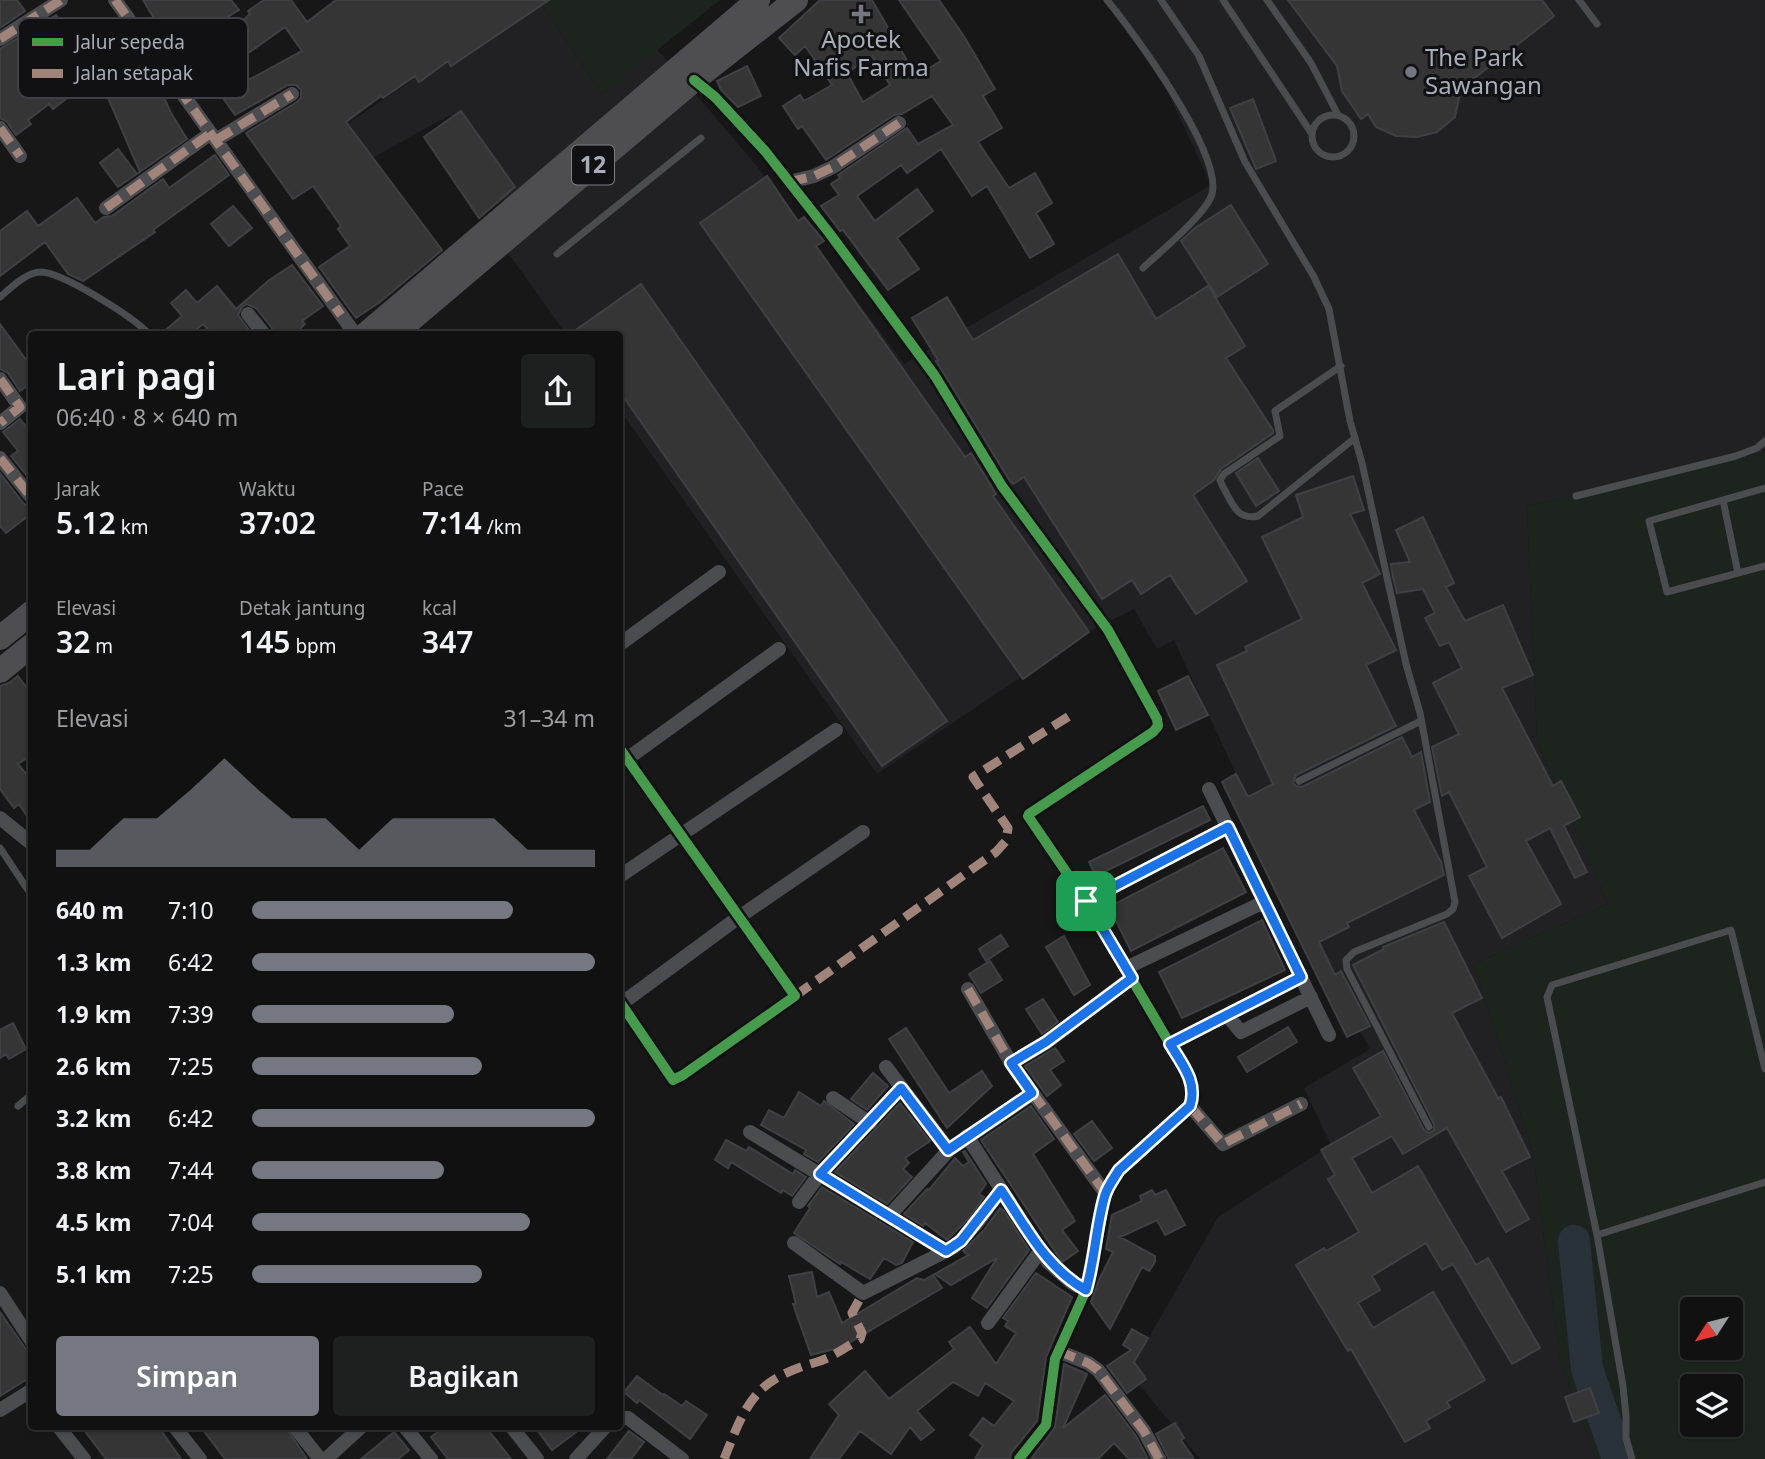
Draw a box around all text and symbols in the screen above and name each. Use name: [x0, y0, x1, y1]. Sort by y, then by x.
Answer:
marker: Apotek Nafis Farma: [853, 6, 869, 22]
legend: [18, 18, 248, 98]
place label: Apotek Nafis Farma: [793, 22, 929, 83]
text: Jalur sepeda: [73, 29, 185, 55]
place label: The Park Sawangan: [1425, 40, 1542, 101]
text: Jalan setapak: [73, 60, 193, 86]
marker: The Park Sawangan: [1403, 64, 1419, 80]
road number: 12: [572, 146, 614, 184]
text: Lari pagi: [56, 349, 217, 401]
button: share: [521, 354, 595, 428]
text: 06:40 · 8 × 640 m: [56, 401, 238, 433]
text: Jarak: [56, 476, 100, 502]
text: Waktu: [239, 476, 296, 502]
text: Pace: [422, 476, 464, 502]
text: 5.12: [56, 502, 116, 543]
text: 37:02: [239, 502, 316, 543]
text: 7:14: [422, 502, 482, 543]
text: km: [116, 514, 149, 540]
text: /km: [482, 514, 522, 540]
text: Elevasi: [56, 595, 116, 621]
text: Detak jantung: [239, 595, 366, 621]
text: kcal: [422, 595, 457, 621]
text: 32: [56, 621, 90, 662]
text: 145: [239, 621, 290, 662]
text: 347: [422, 621, 473, 662]
text: m: [90, 633, 113, 659]
text: bpm: [290, 633, 337, 659]
text: Elevasi: [56, 702, 129, 734]
text: 31–34 m: [503, 702, 595, 734]
pin: [1056, 871, 1116, 931]
icon: arrive: [1067, 882, 1105, 920]
text: 640 m: [56, 894, 124, 926]
text: 7:10: [168, 894, 214, 926]
text: 1.3 km: [56, 946, 131, 978]
text: 6:42: [168, 946, 214, 978]
text: 1.9 km: [56, 998, 131, 1030]
text: 7:39: [168, 998, 214, 1030]
text: 2.6 km: [56, 1050, 131, 1082]
text: 7:25: [168, 1050, 214, 1082]
text: 3.2 km: [56, 1102, 131, 1134]
text: 6:42: [168, 1102, 214, 1134]
text: 3.8 km: [56, 1154, 131, 1186]
text: 7:44: [168, 1154, 214, 1186]
text: 4.5 km: [56, 1206, 131, 1238]
text: 7:04: [168, 1206, 214, 1238]
text: 5.1 km: [56, 1258, 131, 1290]
text: 7:25: [168, 1258, 214, 1290]
north arrow: [1680, 1297, 1743, 1360]
map controls: [1680, 1297, 1743, 1437]
button: Simpan: [56, 1336, 319, 1416]
button: Bagikan: [333, 1336, 595, 1416]
button: layers: [1680, 1374, 1743, 1437]

